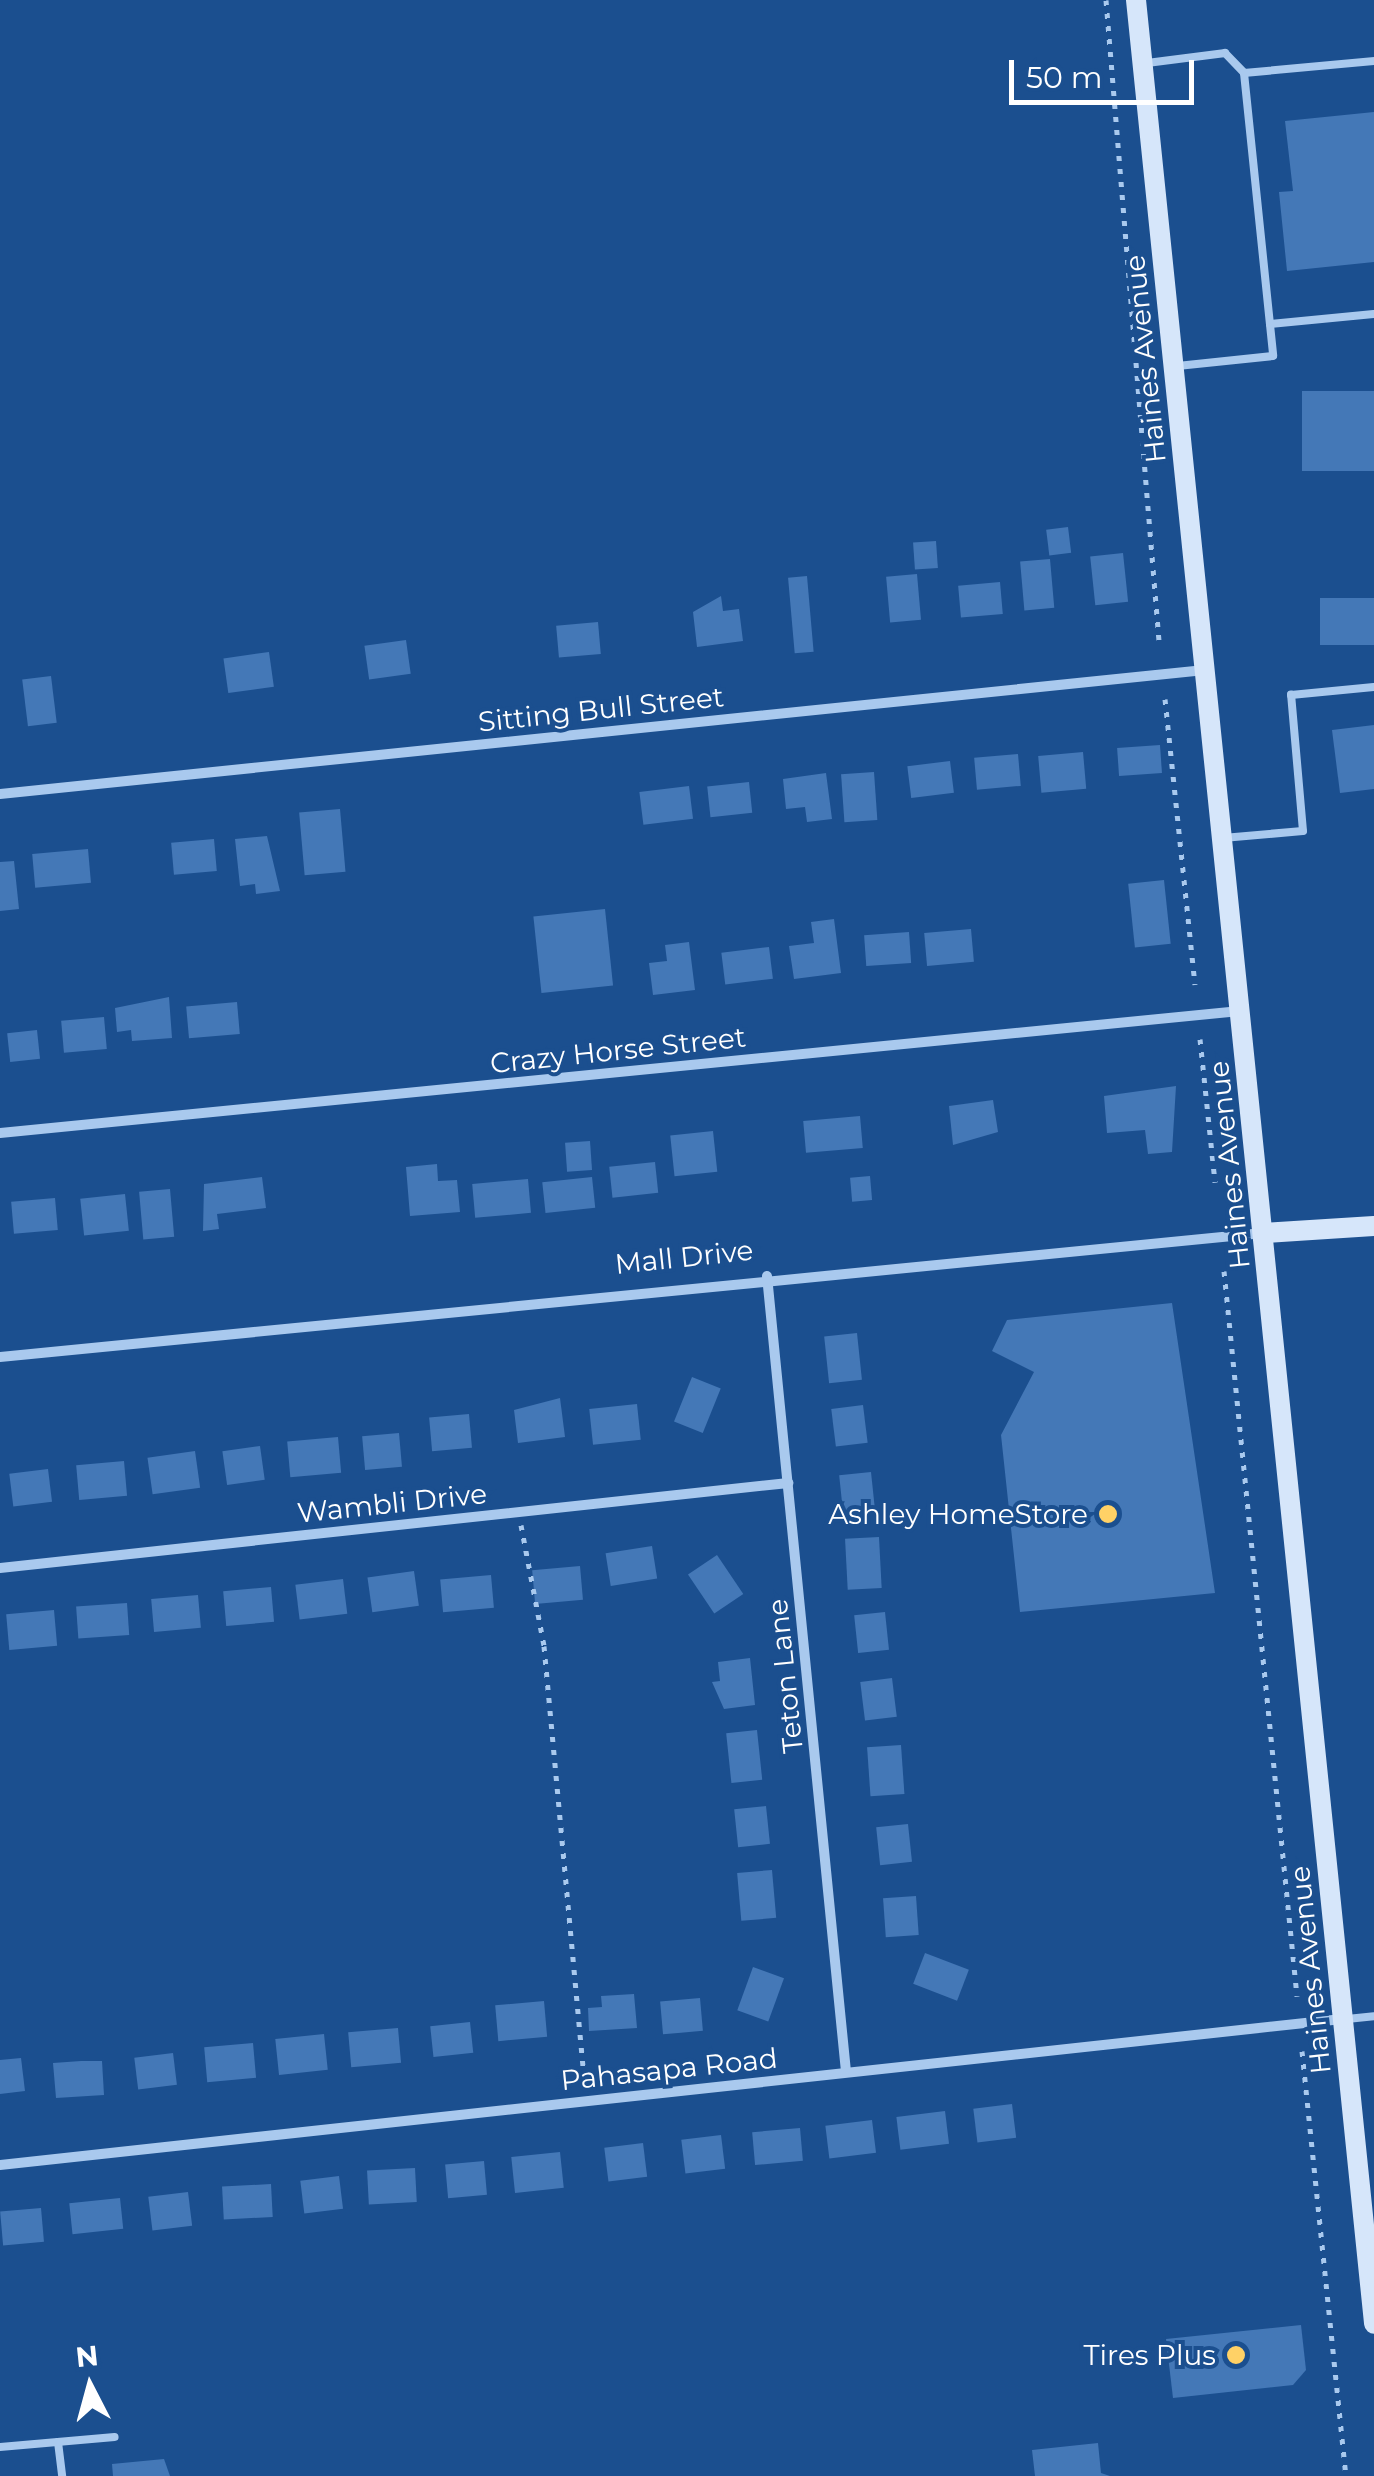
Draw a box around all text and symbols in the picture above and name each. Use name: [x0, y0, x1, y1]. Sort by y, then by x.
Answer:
scale bar: [1014, 40, 1199, 102]
text: 50 m: [1026, 59, 1103, 96]
street label: Haines Avenue: [1117, 253, 1173, 465]
street label: Sitting Bull Street: [477, 679, 725, 739]
street label: Crazy Horse Street: [489, 1020, 747, 1080]
street label: Haines Avenue: [1201, 1059, 1257, 1271]
street label: Mall Drive: [613, 1233, 755, 1281]
street label: Wambli Drive: [296, 1476, 488, 1530]
place label: Ashley HomeStore: [828, 1497, 1088, 1531]
marker: Ashley HomeStore: [1097, 1503, 1119, 1525]
street label: Teton Lane: [760, 1597, 810, 1755]
street label: Haines Avenue: [1282, 1864, 1338, 2076]
street label: Pahasapa Road: [559, 2041, 779, 2097]
north arrow: [40, 2336, 140, 2436]
text: N: [74, 2338, 100, 2374]
place label: Tires Plus: [1083, 2338, 1216, 2372]
marker: Tires Plus: [1225, 2344, 1247, 2366]

